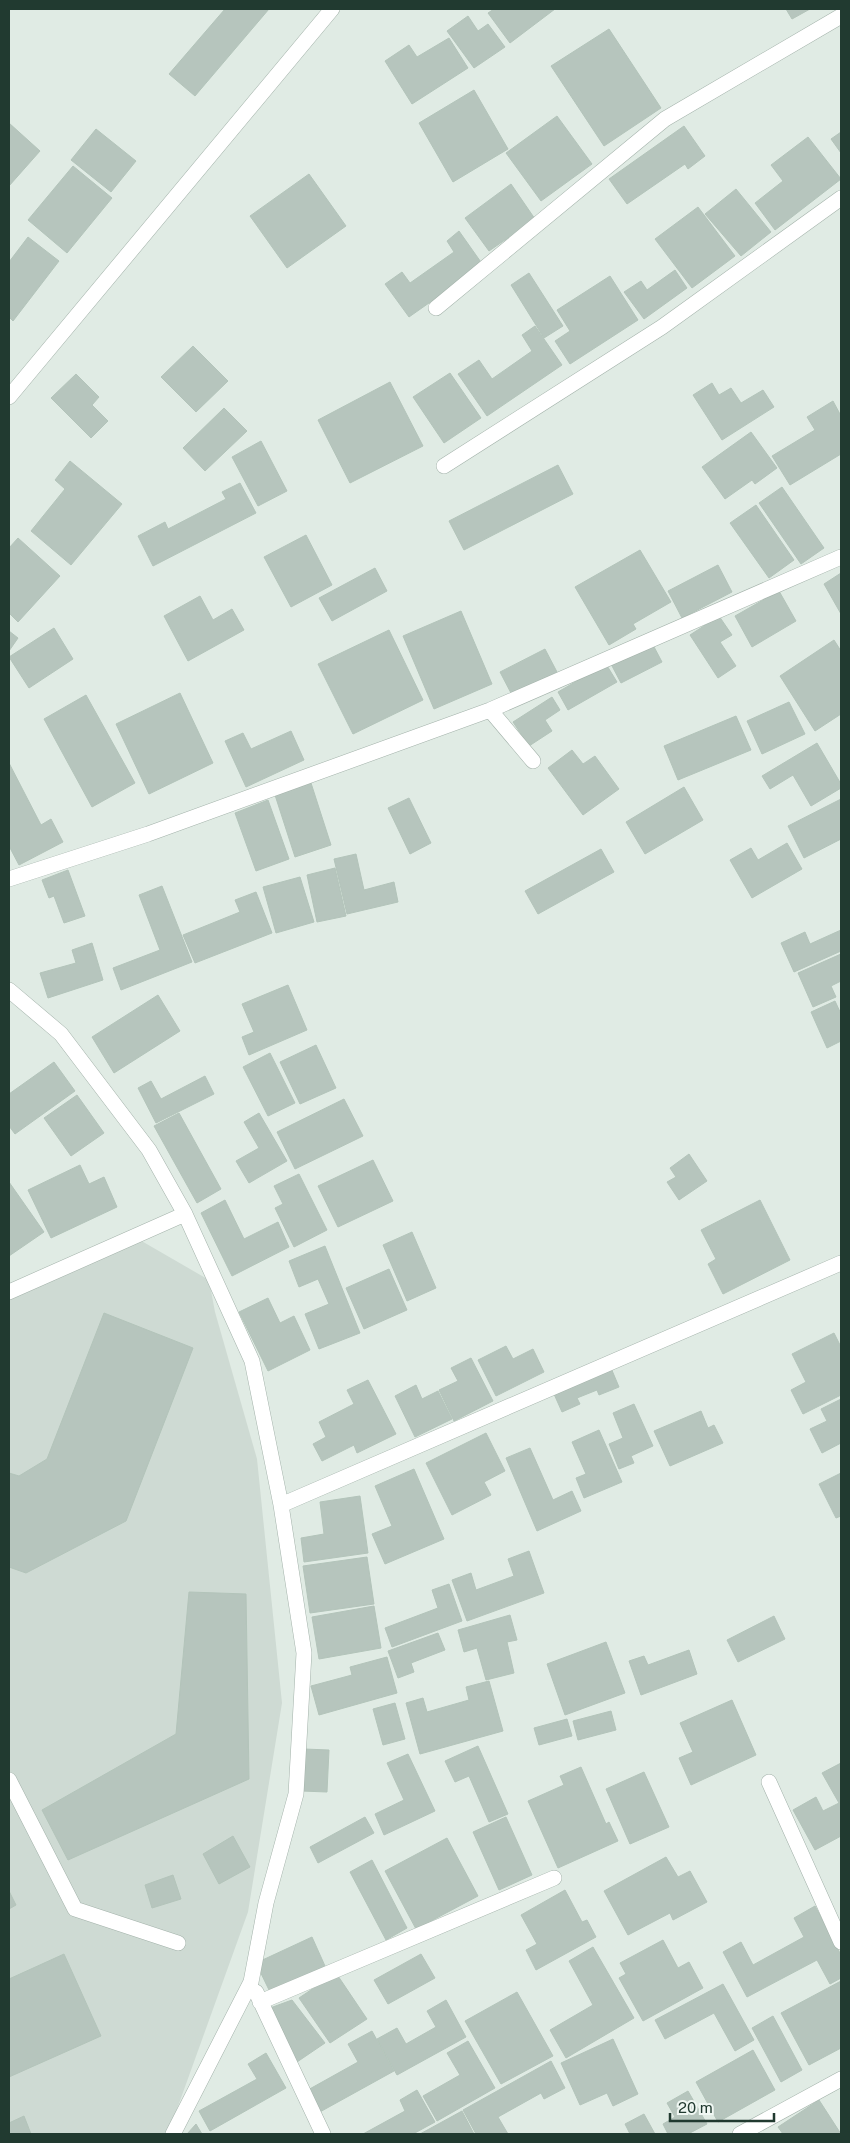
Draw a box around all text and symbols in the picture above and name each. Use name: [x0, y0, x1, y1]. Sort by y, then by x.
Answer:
scale bar: [670, 2090, 774, 2122]
text: 20 m: [678, 2099, 713, 2116]

